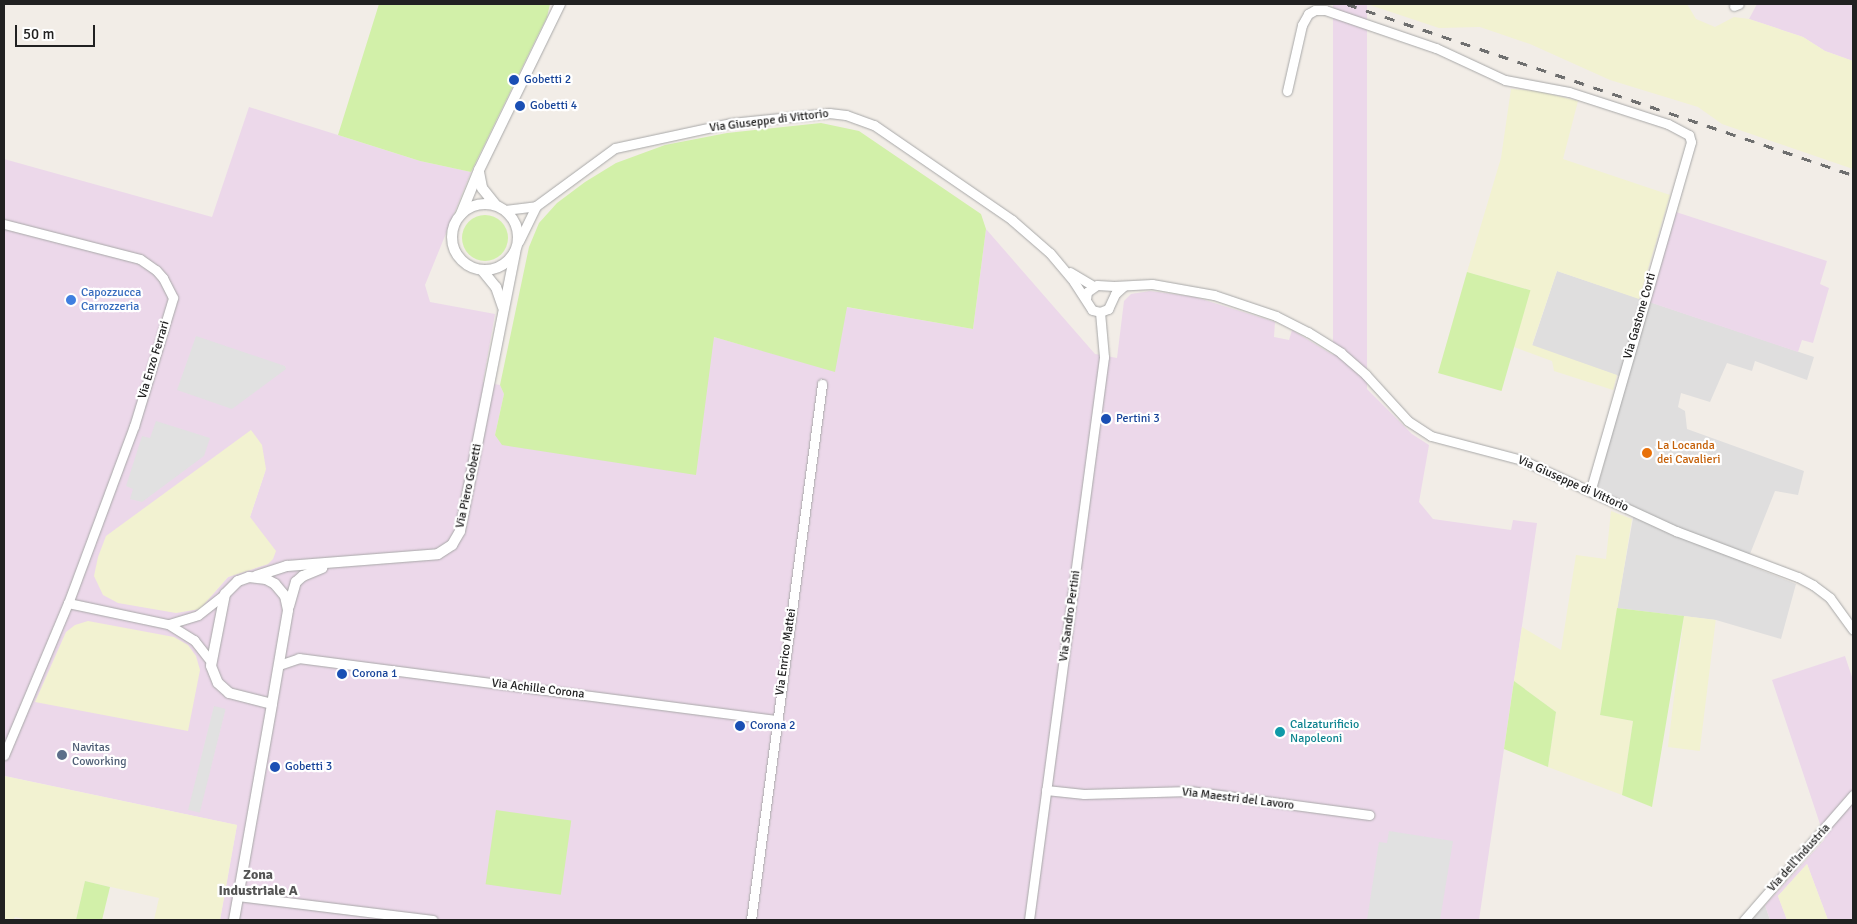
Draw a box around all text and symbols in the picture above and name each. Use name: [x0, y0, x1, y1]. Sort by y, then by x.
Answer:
scale bar: [18, 15, 98, 47]
text: 50 m: [23, 25, 54, 43]
place label: Gobetti 2: [524, 73, 571, 87]
marker: Gobetti 2: [508, 74, 520, 86]
place label: Gobetti 4: [530, 99, 577, 113]
marker: Gobetti 4: [514, 100, 526, 112]
street label: Via Giuseppe di Vittorio: [709, 107, 829, 135]
street label: Via Gastone Corti: [1621, 271, 1659, 361]
place label: Capozzucca Carrozzeria: [81, 286, 141, 314]
marker: Capozzucca Carrozzeria: [65, 294, 77, 306]
street label: Via Enzo Ferrari: [135, 319, 173, 401]
place label: Pertini 3: [1116, 412, 1160, 426]
marker: Pertini 3: [1100, 413, 1112, 425]
place label: La Locanda dei Cavalieri: [1657, 439, 1720, 467]
street label: Via Piero Gobetti: [453, 442, 485, 530]
marker: La Locanda dei Cavalieri: [1641, 447, 1653, 459]
street label: Via Giuseppe di Vittorio: [1515, 453, 1631, 515]
street label: Via Sandro Pertini: [1056, 569, 1084, 663]
street label: Via Enrico Mattei: [773, 608, 799, 696]
place label: Corona 1: [352, 667, 398, 681]
marker: Corona 1: [336, 668, 348, 680]
street label: Via Achille Corona: [491, 676, 585, 702]
place label: Calzaturificio Napoleoni: [1290, 718, 1359, 746]
place label: Corona 2: [750, 719, 796, 733]
marker: Corona 2: [734, 720, 746, 732]
marker: Calzaturificio Napoleoni: [1274, 726, 1286, 738]
place label: Navitas Coworking: [72, 741, 127, 769]
marker: Navitas Coworking: [56, 749, 68, 761]
place label: Gobetti 3: [285, 760, 332, 774]
marker: Gobetti 3: [269, 761, 281, 773]
street label: Via Maestri del Lavoro: [1181, 785, 1295, 813]
street label: Via dell'Industria: [1765, 821, 1833, 895]
district label: Zona Industriale A: [218, 867, 298, 900]

